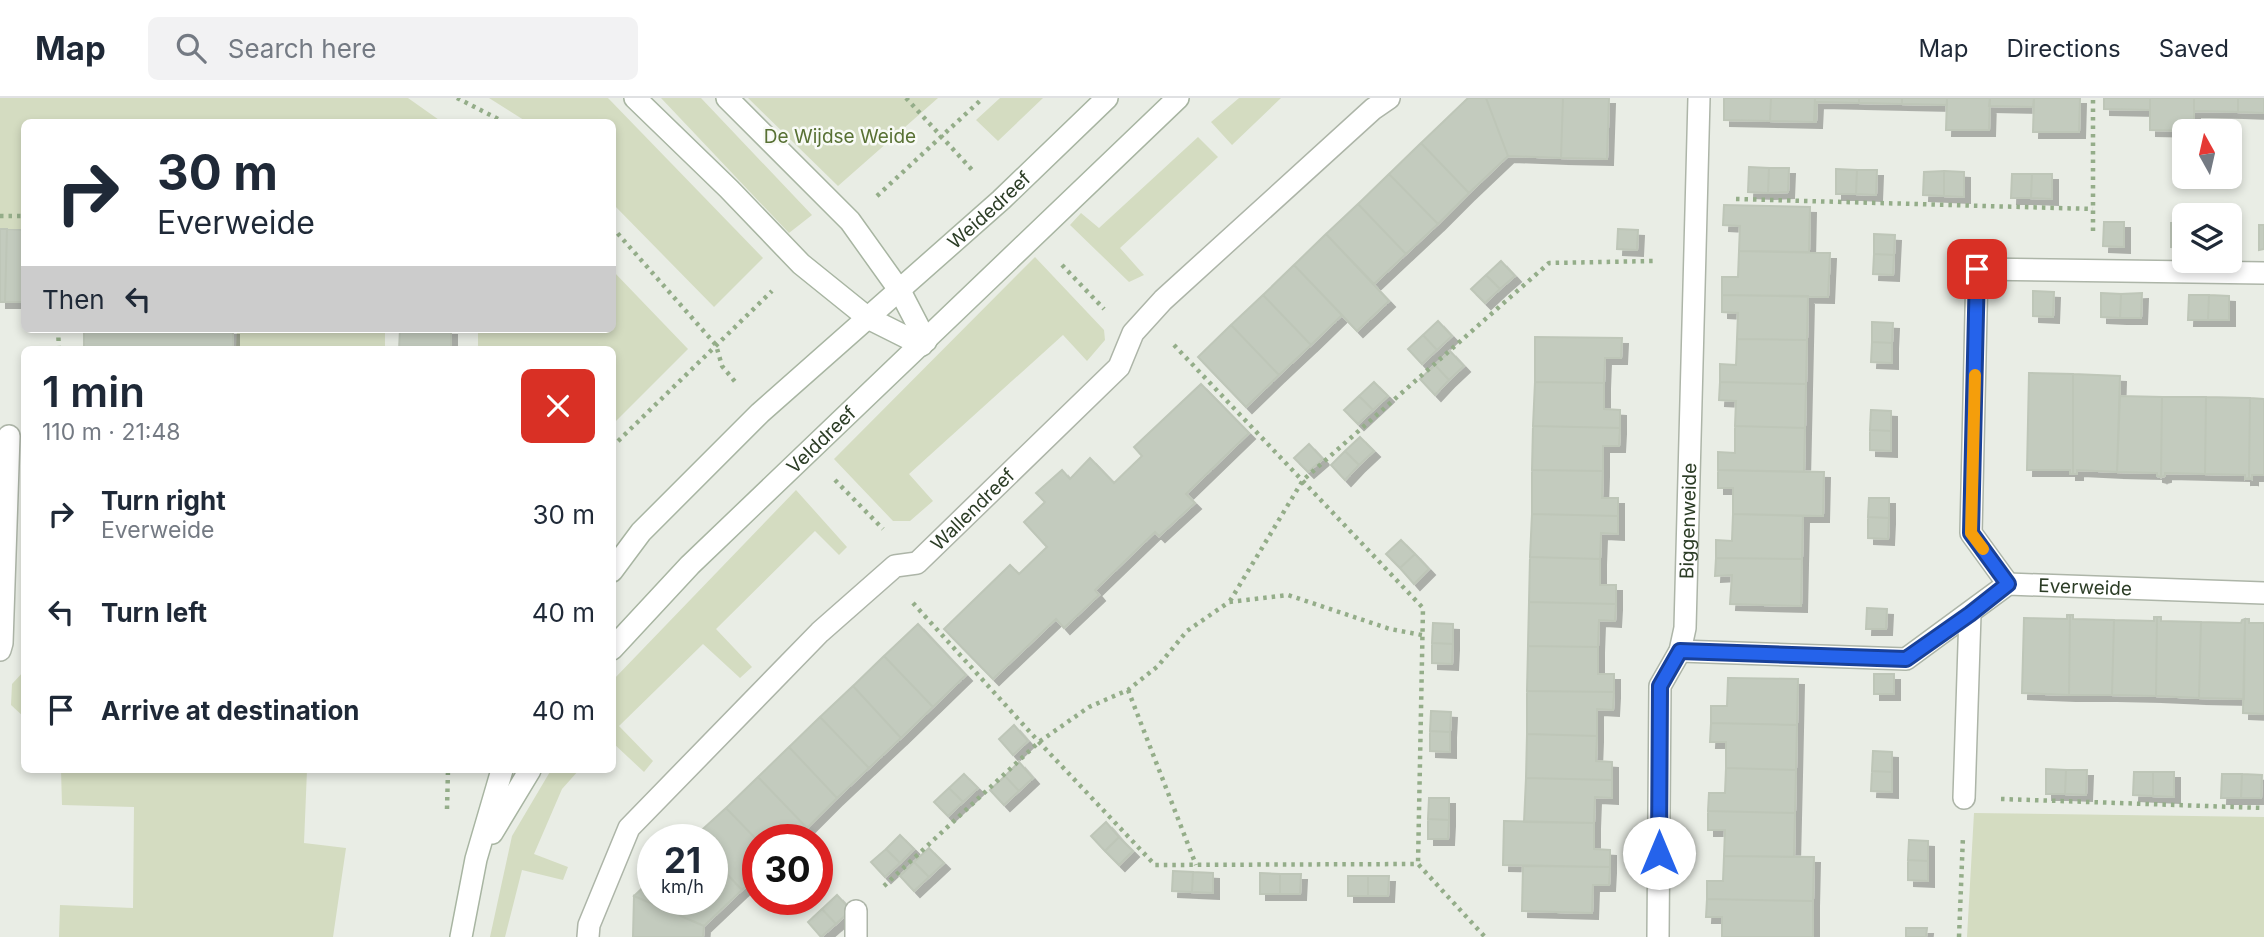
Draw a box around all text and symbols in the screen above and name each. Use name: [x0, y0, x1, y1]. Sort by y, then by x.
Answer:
search box: [148, 17, 638, 80]
text: Map: [35, 28, 106, 68]
icon: search: [172, 29, 210, 67]
text: Search here: [228, 33, 376, 64]
text: Map: [1919, 34, 1968, 63]
text: Directions: [2006, 34, 2121, 63]
text: Saved: [2159, 34, 2229, 63]
north arrow: [2172, 119, 2242, 189]
map controls: [2172, 119, 2242, 273]
park label: De Wijdse Weide: [764, 125, 916, 148]
text: 30 m: [157, 143, 278, 202]
icon: right: [42, 147, 133, 238]
street label: Weidedreef: [943, 166, 1035, 253]
text: Everweide: [157, 203, 315, 242]
button: layers: [2172, 203, 2242, 273]
pin: [1947, 239, 2007, 299]
icon: arrive: [1958, 250, 1996, 288]
icon: left: [119, 280, 157, 318]
text: Then: [42, 284, 105, 315]
text: 1 min: [42, 366, 145, 417]
button: close: [521, 369, 595, 443]
street label: Velddreef: [782, 401, 860, 478]
text: 110 m · 21:48: [42, 418, 181, 446]
street label: Biggenweide: [1675, 462, 1701, 579]
street label: Wallendreef: [926, 463, 1019, 555]
text: Turn right: [101, 485, 226, 516]
icon: right: [42, 495, 80, 533]
text: 30 m: [532, 499, 595, 530]
text: Everweide: [101, 516, 214, 544]
street label: Everweide: [2038, 574, 2132, 600]
icon: left: [42, 593, 80, 631]
text: Turn left: [101, 597, 207, 628]
text: 40 m: [532, 597, 595, 628]
icon: arrive: [42, 691, 80, 729]
text: Arrive at destination: [101, 695, 360, 726]
text: 40 m: [532, 695, 595, 726]
position arrow: [1622, 816, 1696, 890]
speed limit sign: 30: [742, 824, 833, 915]
text: 21: [664, 839, 701, 881]
text: km/h: [661, 876, 704, 897]

